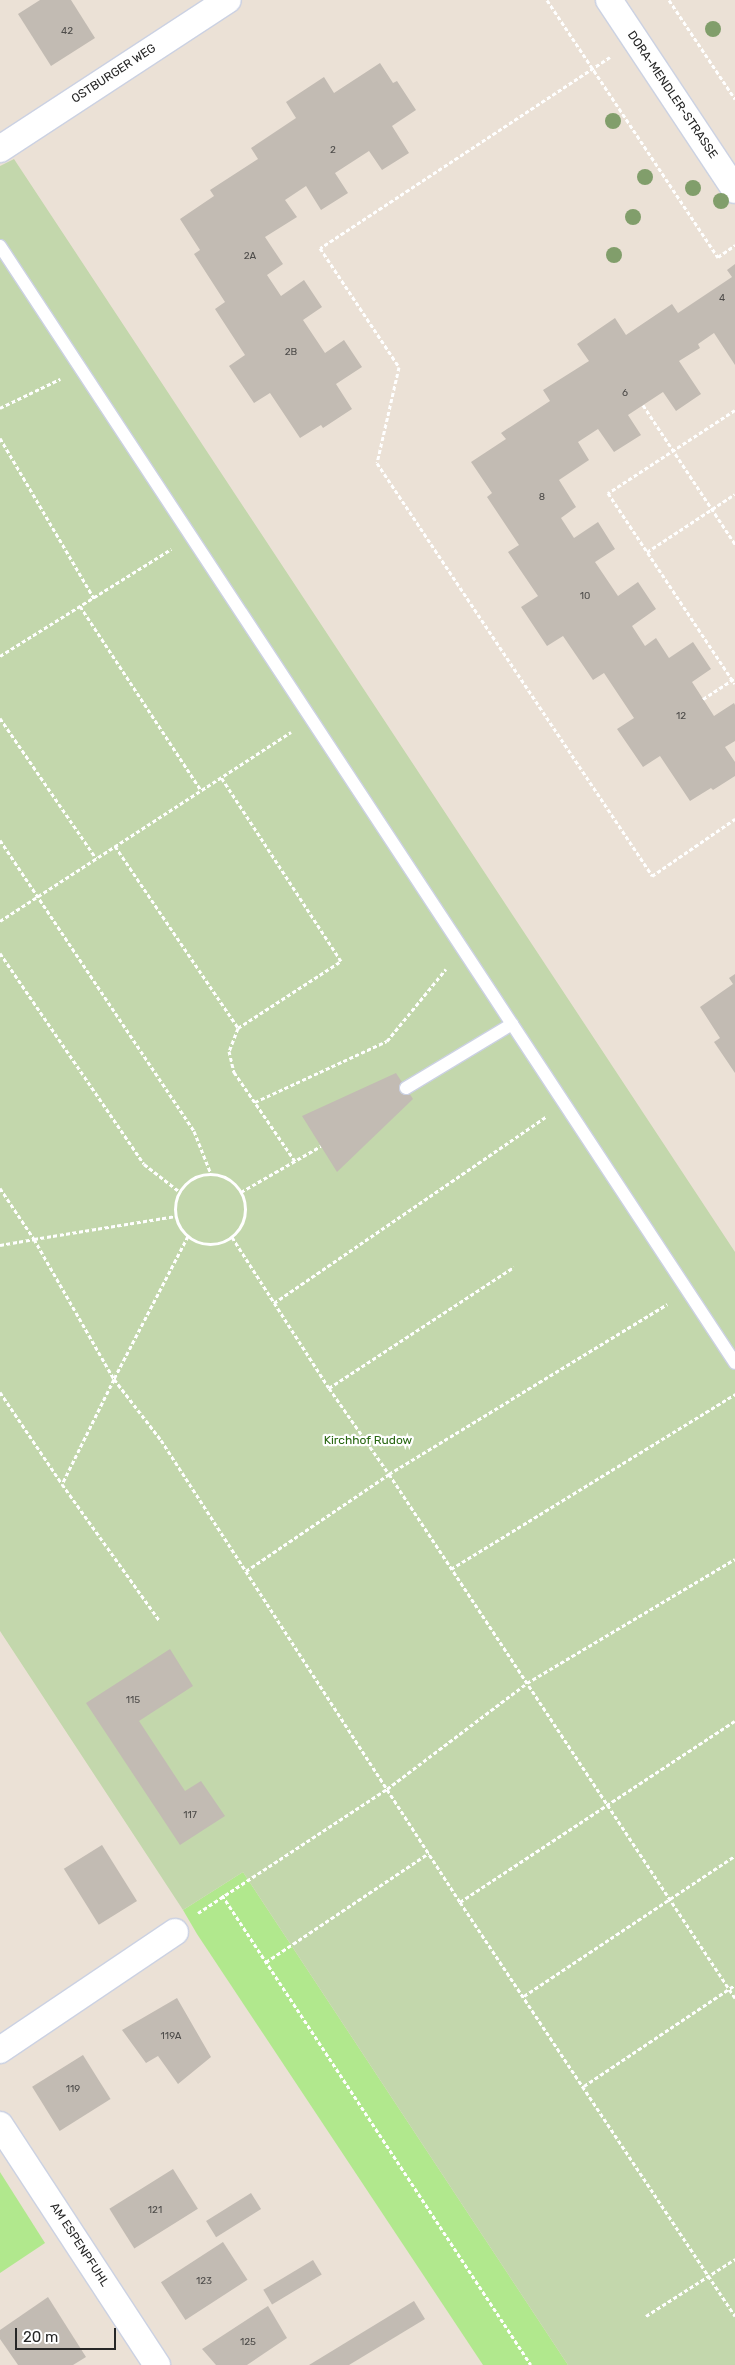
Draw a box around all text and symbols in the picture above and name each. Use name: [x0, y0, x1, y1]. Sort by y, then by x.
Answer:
house number: 42: [61, 26, 73, 38]
street label: DORA-MENDLER-STRASSE: [624, 29, 720, 161]
street label: OSTBURGER WEG: [69, 41, 159, 107]
house number: 2: [330, 145, 336, 157]
house number: 2A: [244, 251, 256, 263]
house number: 4: [719, 293, 725, 305]
house number: 2B: [285, 347, 297, 359]
house number: 6: [622, 388, 628, 400]
house number: 8: [539, 492, 545, 504]
house number: 10: [580, 591, 590, 603]
house number: 12: [676, 711, 686, 723]
park label: Kirchhof Rudow: [324, 1434, 412, 1448]
house number: 115: [126, 1695, 140, 1707]
house number: 117: [183, 1810, 197, 1822]
house number: 119A: [161, 2031, 181, 2043]
house number: 119: [66, 2084, 80, 2096]
street label: AM ESPENPFUHL: [47, 2200, 111, 2290]
house number: 121: [148, 2205, 162, 2217]
house number: 123: [196, 2276, 212, 2288]
scale bar: [18, 2318, 119, 2350]
text: 20 m: [23, 2328, 58, 2346]
house number: 125: [240, 2337, 256, 2349]

